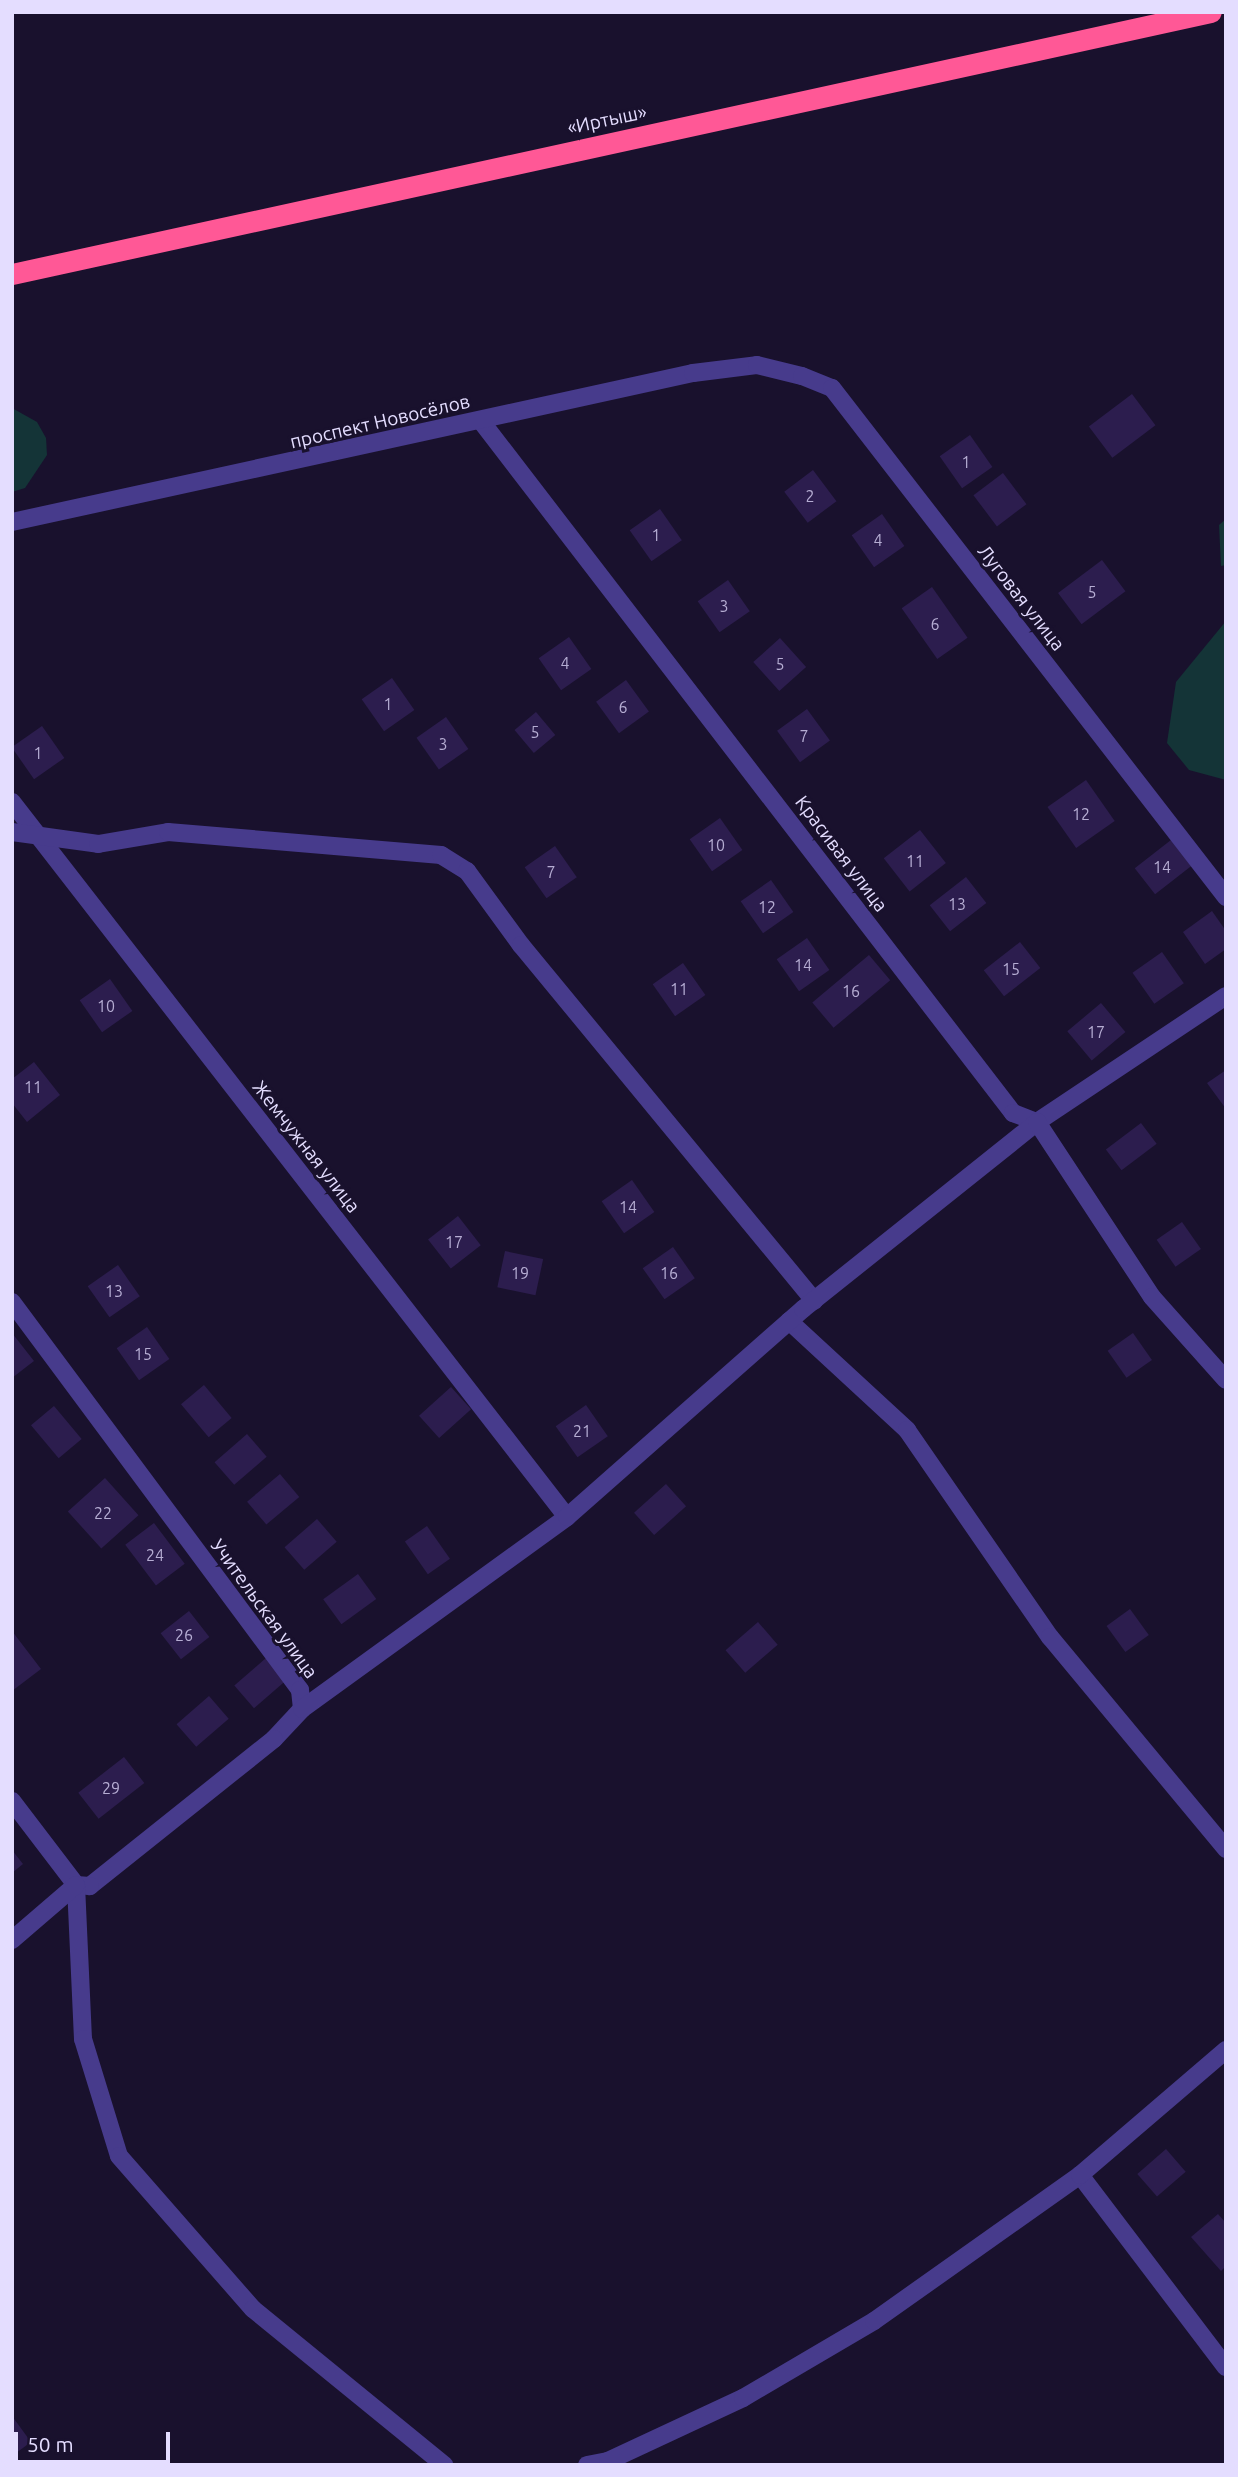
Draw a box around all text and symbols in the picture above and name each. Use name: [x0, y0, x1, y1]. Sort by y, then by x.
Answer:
street label: «Иртыш»: [565, 100, 649, 140]
street label: проспект Новосёлов: [288, 390, 472, 454]
house number: 1: [961, 452, 971, 472]
house number: 2: [805, 486, 815, 506]
house number: 1: [651, 525, 661, 545]
house number: 4: [873, 530, 883, 550]
street label: Луговая улица: [973, 541, 1069, 655]
house number: 5: [1087, 582, 1097, 602]
house number: 3: [719, 596, 729, 616]
house number: 6: [930, 614, 940, 634]
house number: 4: [560, 653, 570, 673]
house number: 5: [775, 654, 785, 674]
house number: 1: [383, 694, 393, 714]
house number: 6: [618, 697, 628, 717]
house number: 5: [530, 722, 540, 742]
house number: 7: [799, 726, 809, 746]
house number: 3: [438, 734, 448, 754]
house number: 1: [33, 743, 43, 763]
street label: Красивая улица: [790, 791, 892, 917]
house number: 12: [1072, 804, 1090, 824]
house number: 10: [707, 835, 725, 855]
house number: 11: [906, 851, 924, 871]
house number: 14: [1153, 857, 1171, 877]
house number: 7: [546, 862, 556, 882]
house number: 13: [948, 894, 966, 914]
house number: 12: [758, 897, 776, 917]
house number: 14: [794, 955, 812, 975]
house number: 15: [1002, 959, 1020, 979]
house number: 11: [670, 979, 688, 999]
house number: 16: [842, 981, 860, 1001]
house number: 10: [97, 996, 115, 1016]
house number: 17: [1087, 1022, 1105, 1042]
house number: 11: [24, 1077, 42, 1097]
street label: Жемчужная улица: [247, 1077, 365, 1217]
house number: 14: [619, 1197, 637, 1217]
house number: 17: [445, 1232, 463, 1252]
house number: 19: [511, 1263, 529, 1283]
house number: 16: [660, 1263, 678, 1283]
house number: 13: [105, 1281, 123, 1301]
house number: 15: [134, 1344, 152, 1364]
house number: 21: [573, 1421, 591, 1441]
house number: 22: [94, 1503, 112, 1523]
street label: Учительская улица: [206, 1535, 322, 1683]
house number: 24: [146, 1545, 164, 1565]
house number: 26: [175, 1625, 193, 1645]
house number: 29: [102, 1778, 120, 1798]
scale bar: [18, 2418, 173, 2462]
text: 50 m: [27, 2432, 74, 2456]

